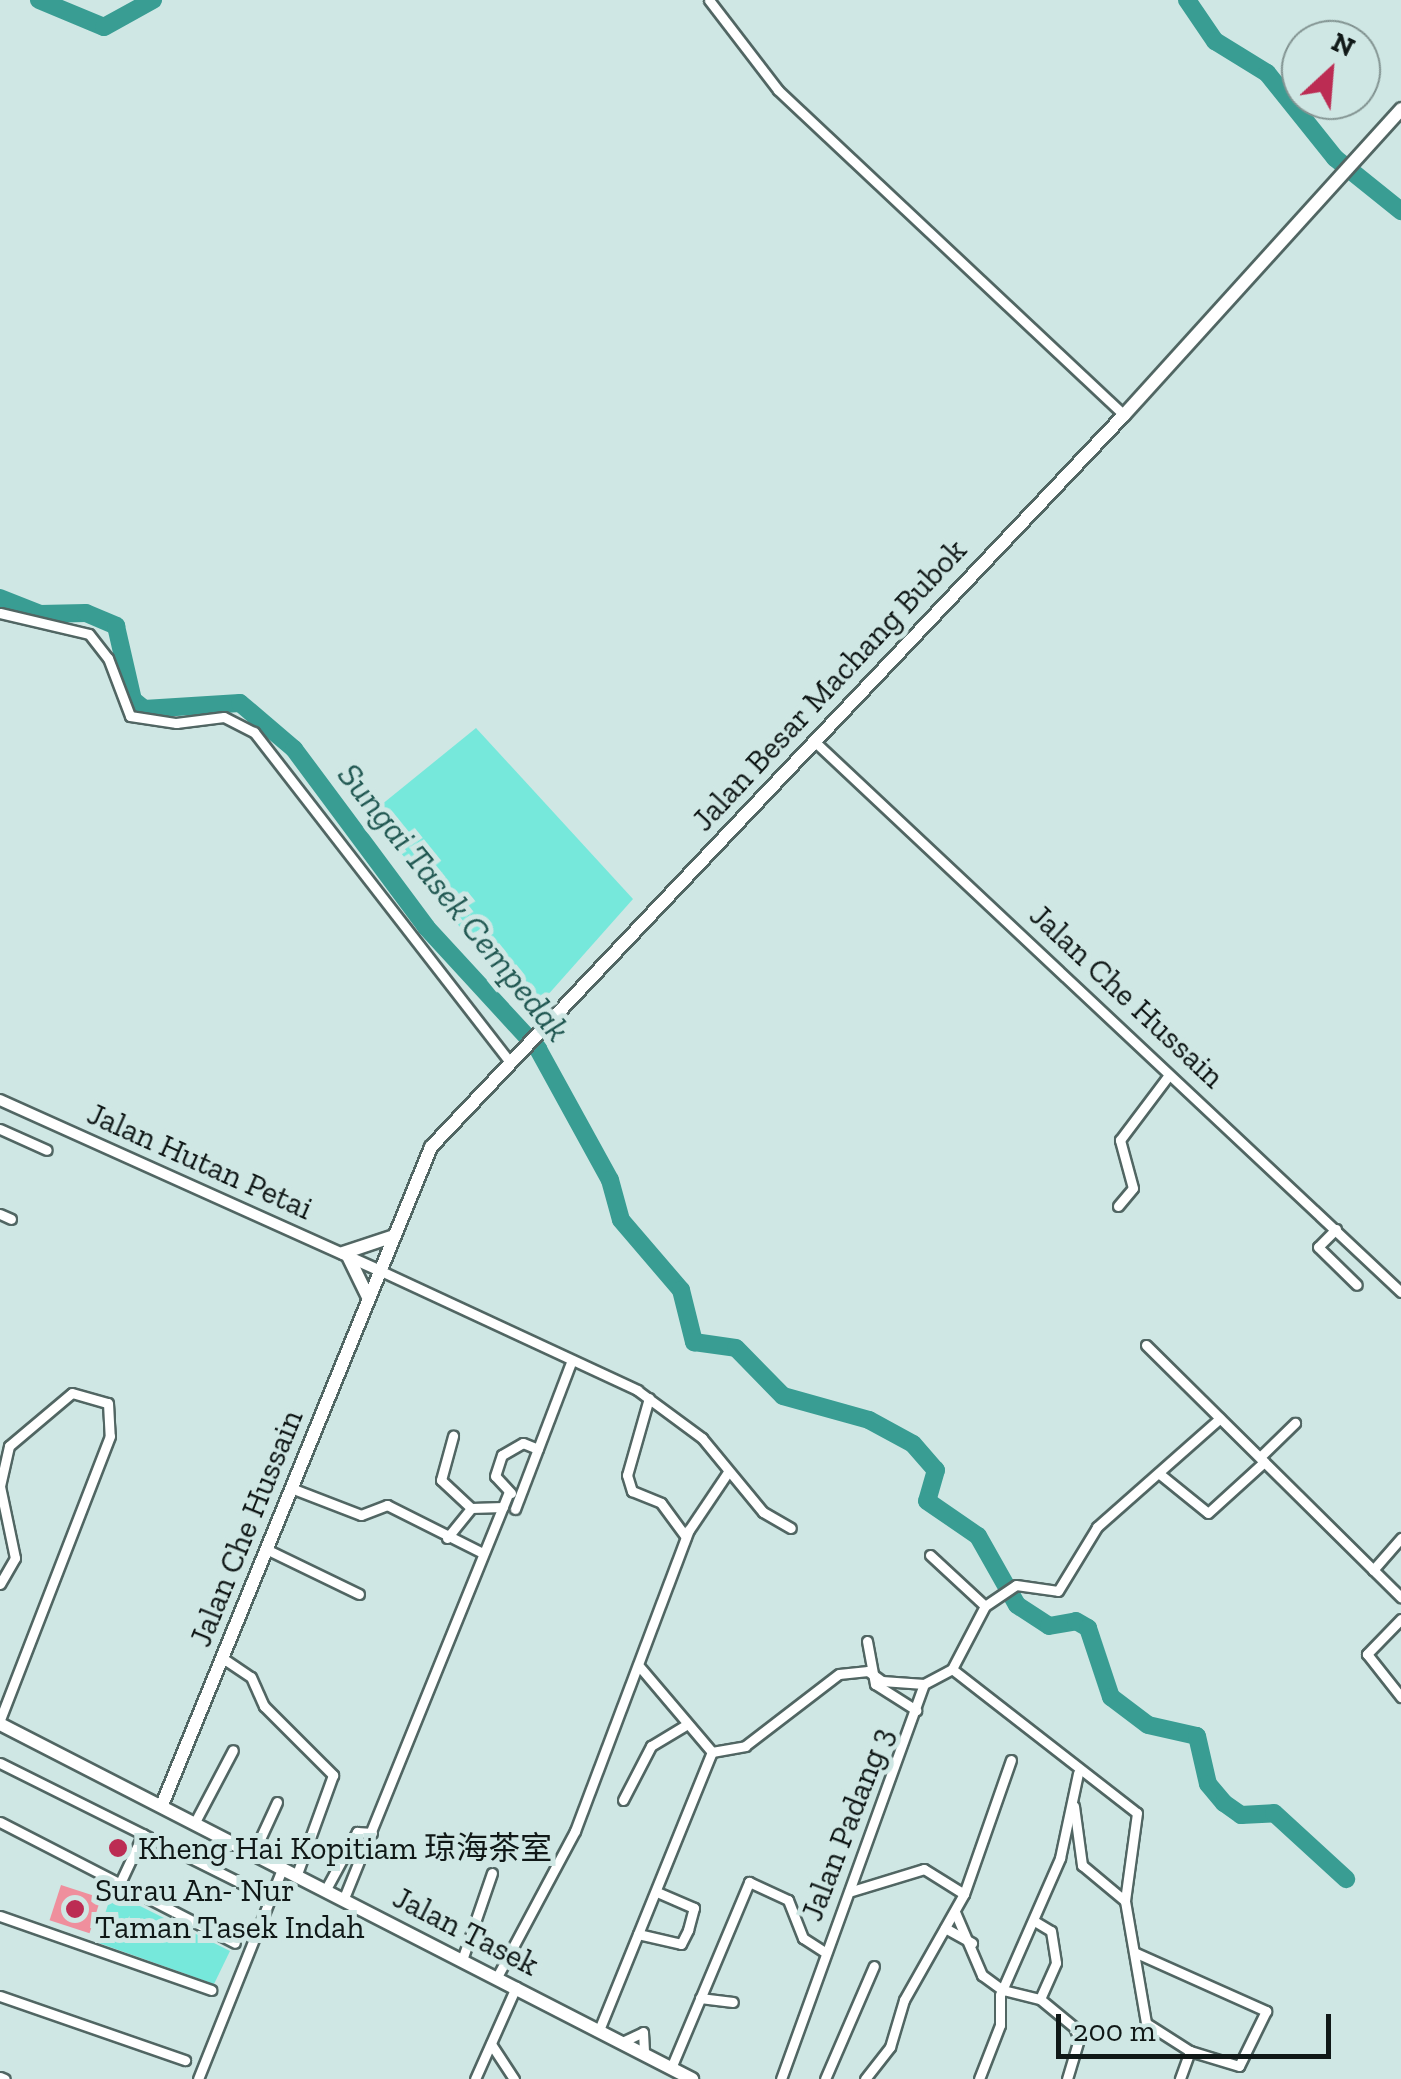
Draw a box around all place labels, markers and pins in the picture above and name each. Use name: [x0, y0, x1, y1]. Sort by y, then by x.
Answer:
place label: Kheng Hai Kopitiam 琼海茶室: [138, 1829, 552, 1867]
marker: Kheng Hai Kopitiam 琼海茶室: [107, 1837, 129, 1859]
place label: Surau An- Nur Taman Tasek Indah: [95, 1872, 365, 1947]
marker: Surau An- Nur Taman Tasek Indah: [64, 1898, 86, 1920]

